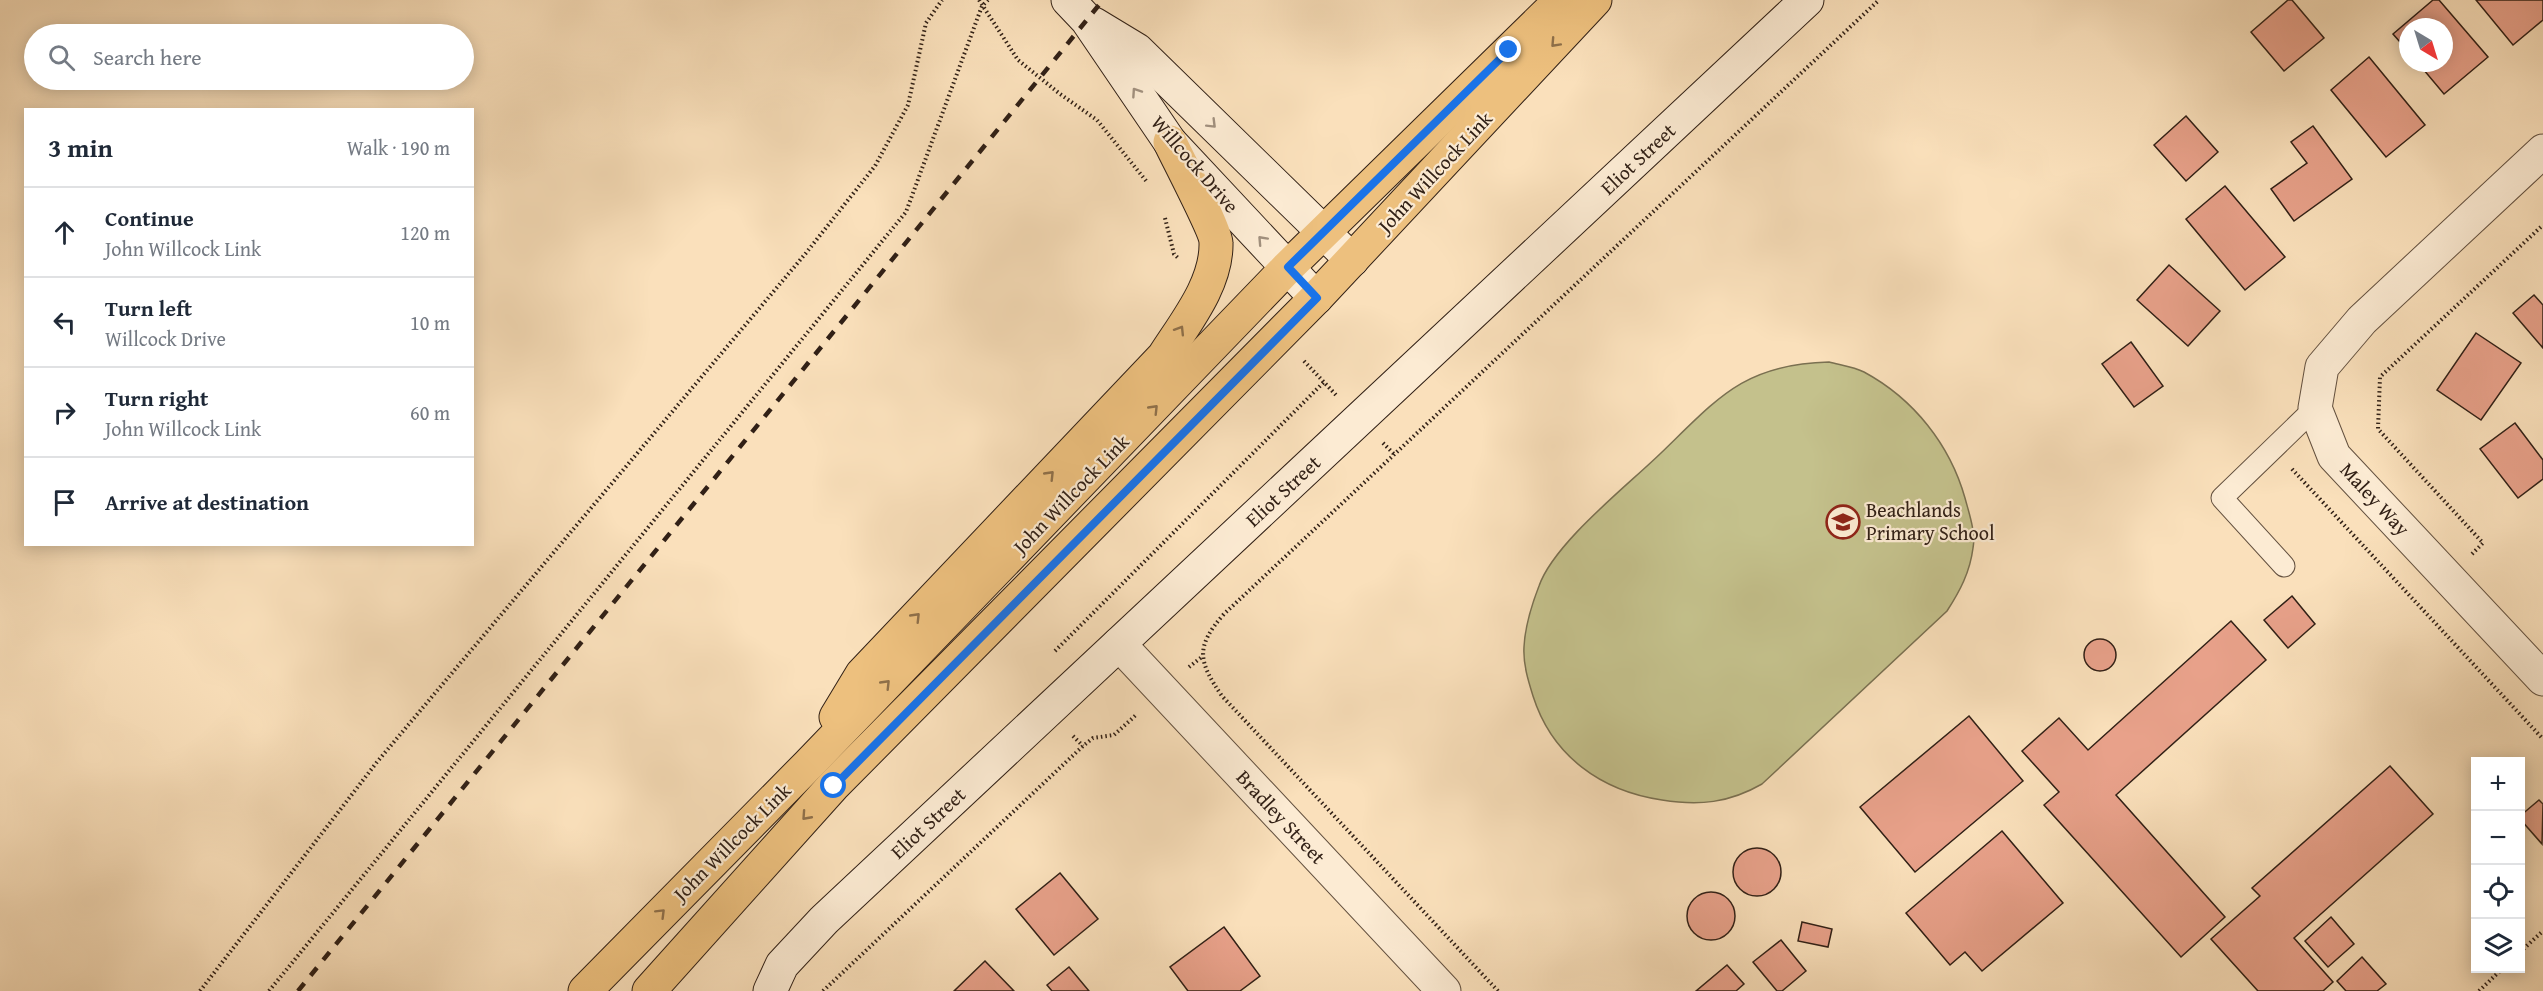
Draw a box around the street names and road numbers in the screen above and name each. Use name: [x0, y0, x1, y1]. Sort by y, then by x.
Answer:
street label: John Willcock Link: [1369, 104, 1499, 241]
street label: Willcock Drive: [1145, 109, 1246, 219]
street label: Eliot Street: [1594, 116, 1682, 201]
street label: John Willcock Link: [1004, 427, 1136, 562]
street label: Eliot Street: [1239, 448, 1327, 533]
street label: Maley Way: [2334, 456, 2417, 542]
street label: Bradley Street: [1230, 763, 1333, 870]
street label: John Willcock Link: [664, 776, 798, 909]
street label: Eliot Street: [884, 780, 972, 865]

